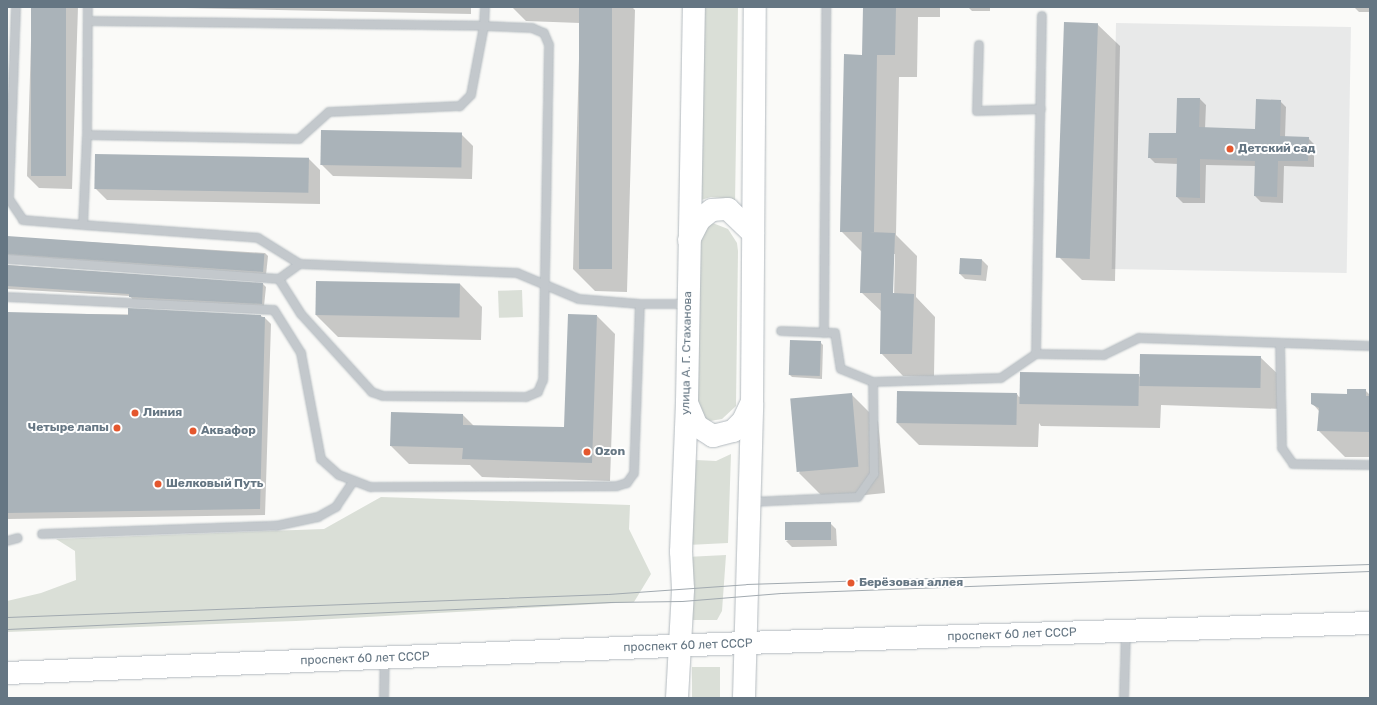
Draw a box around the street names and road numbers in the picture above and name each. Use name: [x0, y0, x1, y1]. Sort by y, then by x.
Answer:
street label: улица А. Г. Стаханова: [679, 291, 695, 415]
street label: проспект 60 лет СССР: [947, 626, 1077, 644]
street label: проспект 60 лет СССР: [623, 637, 753, 655]
street label: проспект 60 лет СССР: [300, 650, 430, 668]

